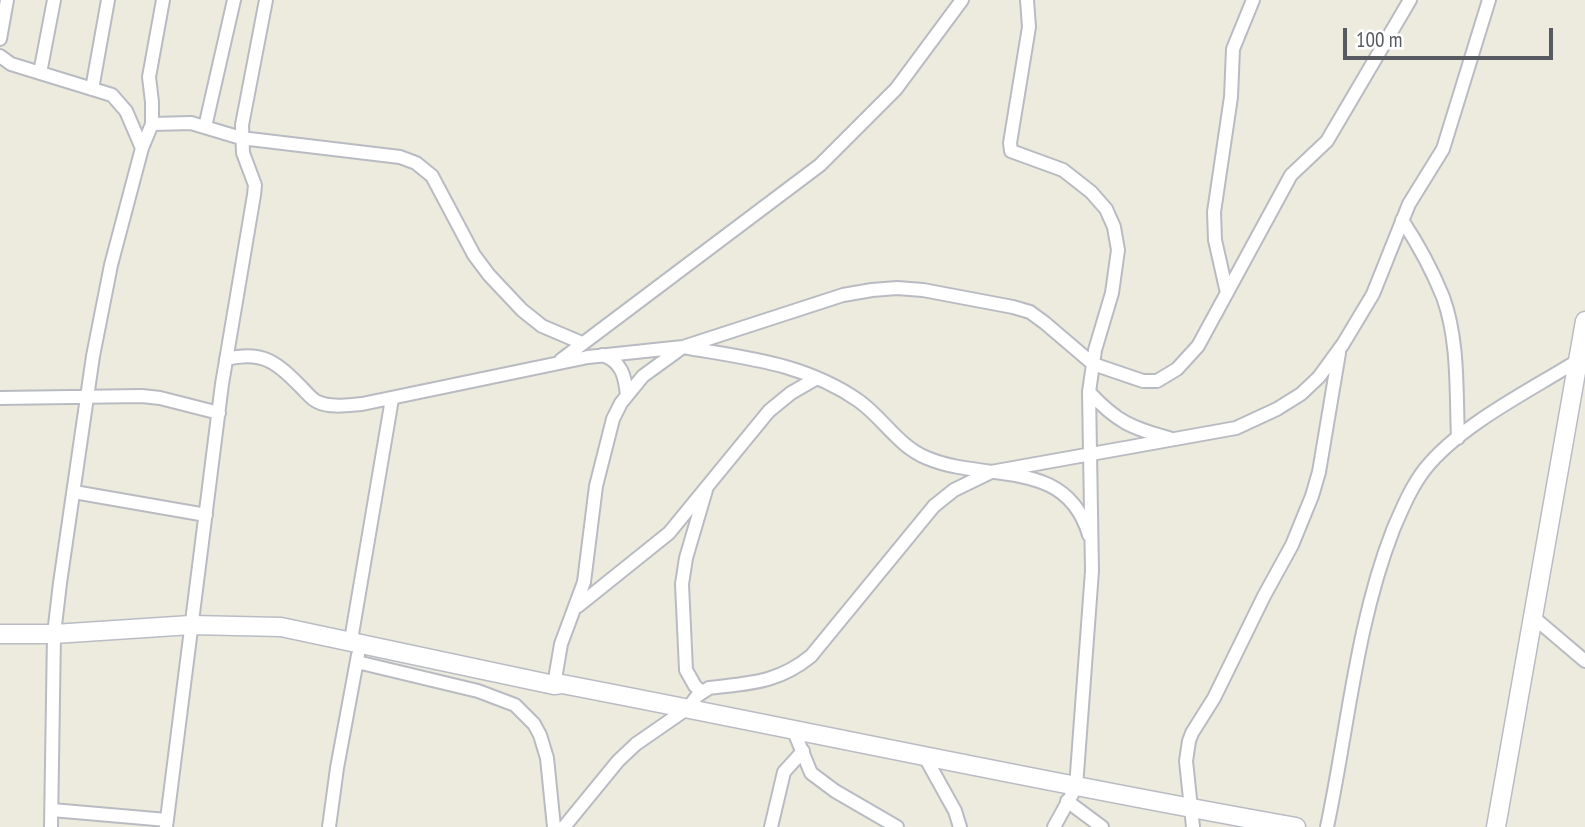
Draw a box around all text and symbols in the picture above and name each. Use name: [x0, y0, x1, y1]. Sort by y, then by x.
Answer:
scale bar: [1347, 14, 1557, 58]
text: 100 m: [1356, 26, 1402, 53]

